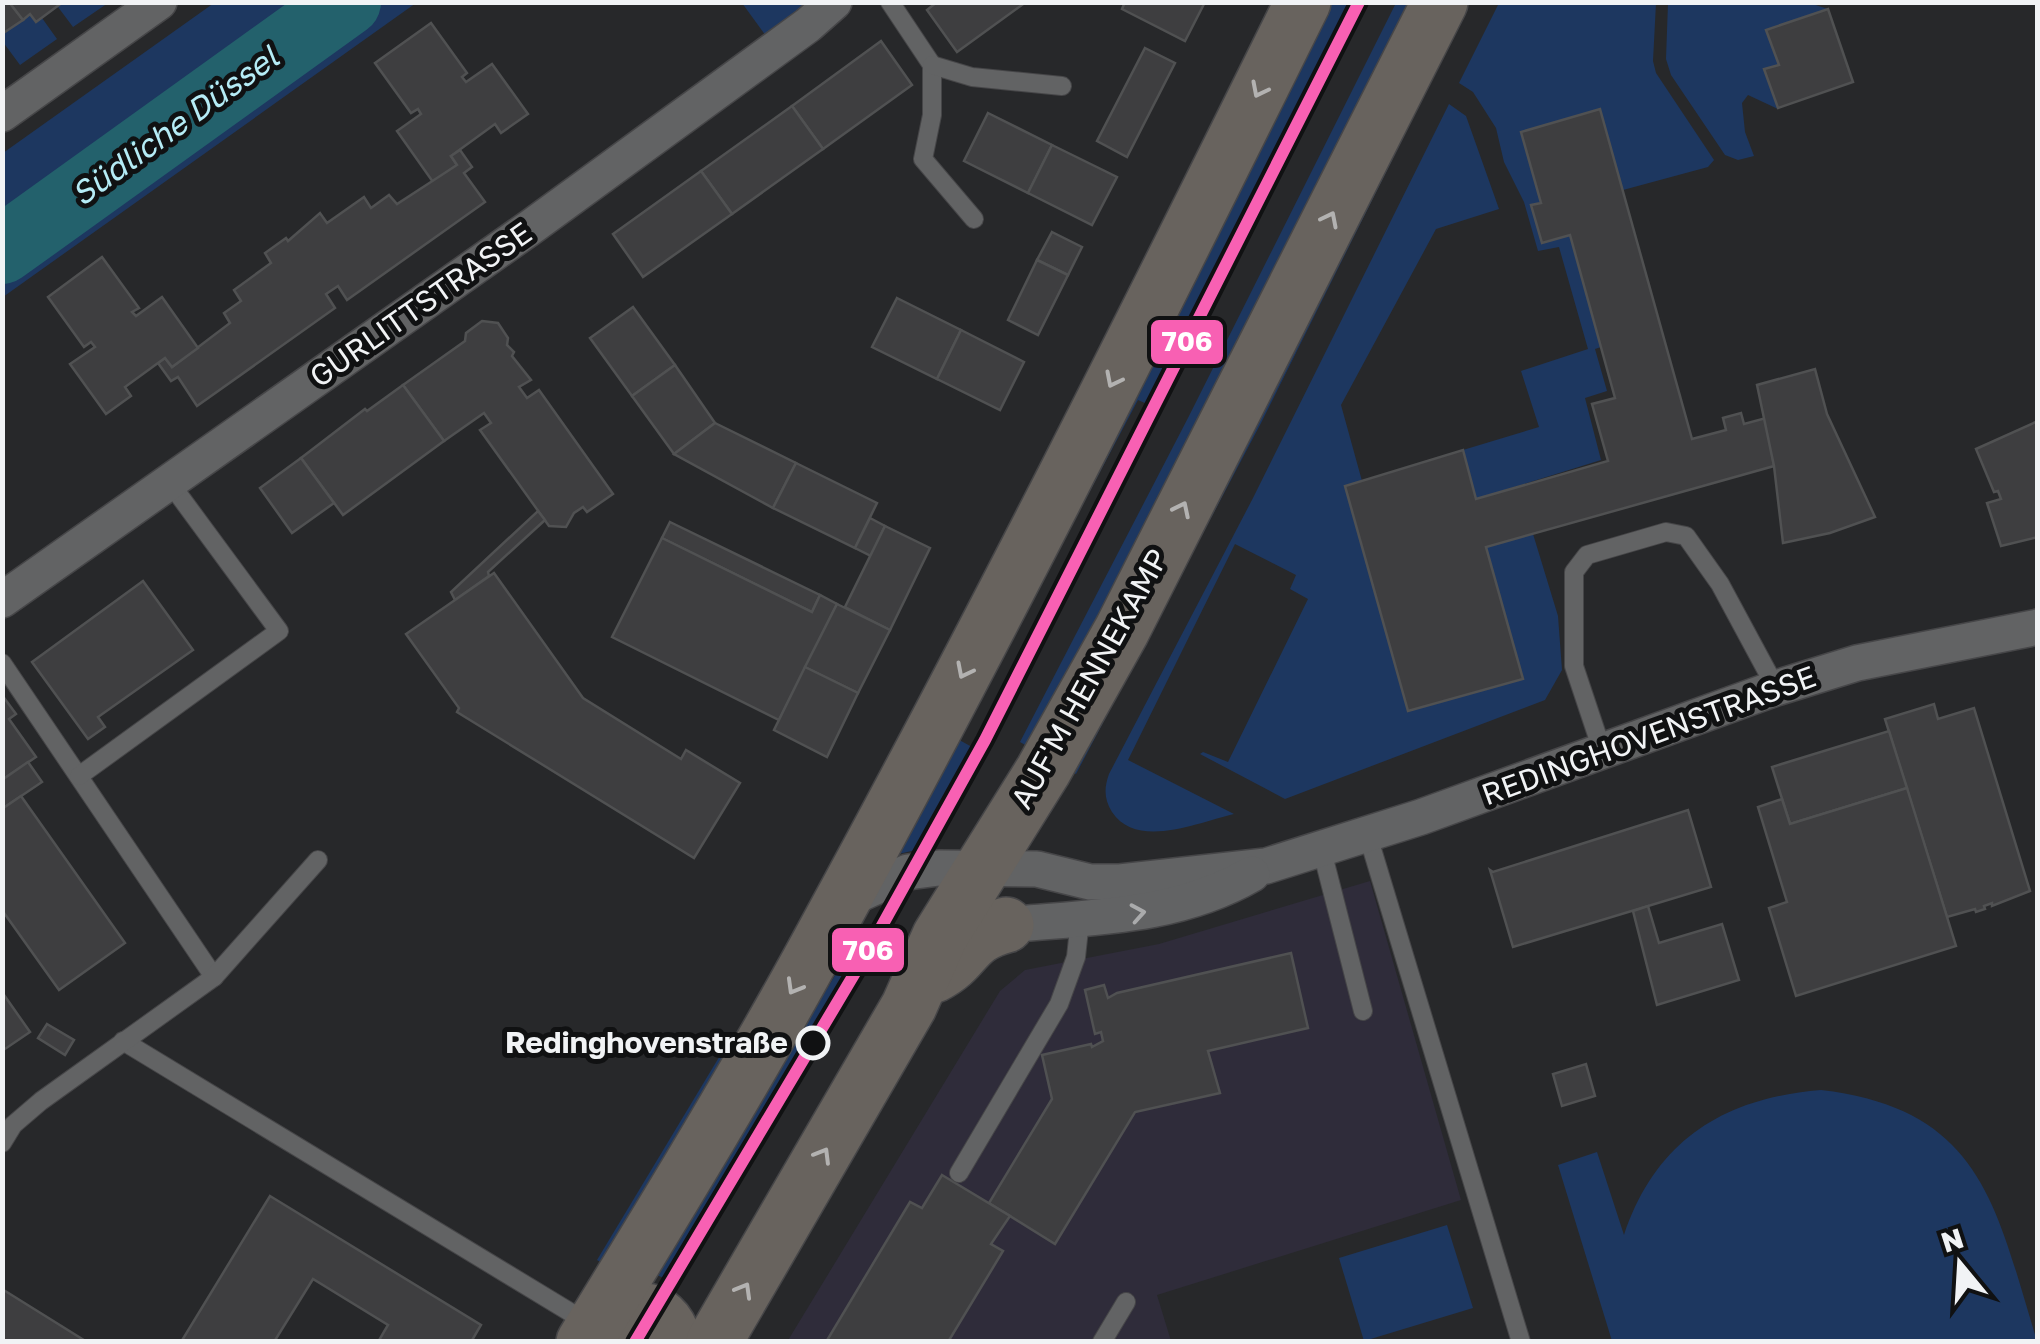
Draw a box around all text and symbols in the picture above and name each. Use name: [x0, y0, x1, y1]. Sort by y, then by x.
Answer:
water label: Südliche Düssel: [64, 36, 287, 213]
one-way arrow: [1252, 79, 1272, 97]
one-way arrow: [1318, 211, 1338, 229]
street label: GURLITTSTRASSE: [303, 214, 538, 394]
line badge: 706: [1149, 318, 1225, 366]
text: 706: [1161, 324, 1213, 357]
one-way arrow: [1105, 370, 1125, 388]
one-way arrow: [1170, 501, 1190, 519]
street label: AUF'M HENNEKAMP: [1003, 542, 1175, 815]
street label: REDINGHOVENSTRASSE: [1477, 658, 1821, 812]
one-way arrow: [957, 661, 976, 679]
one-way arrow: [1129, 903, 1146, 924]
line badge: 706: [830, 926, 906, 974]
text: 706: [842, 933, 894, 966]
one-way arrow: [786, 977, 806, 995]
place label: Redinghovenstraße: [505, 1024, 788, 1060]
marker: Redinghovenstraße: [797, 1027, 829, 1059]
one-way arrow: [810, 1147, 830, 1165]
north arrow: [1910, 1214, 2010, 1314]
text: N: [1937, 1221, 1967, 1259]
one-way arrow: [731, 1283, 751, 1301]

